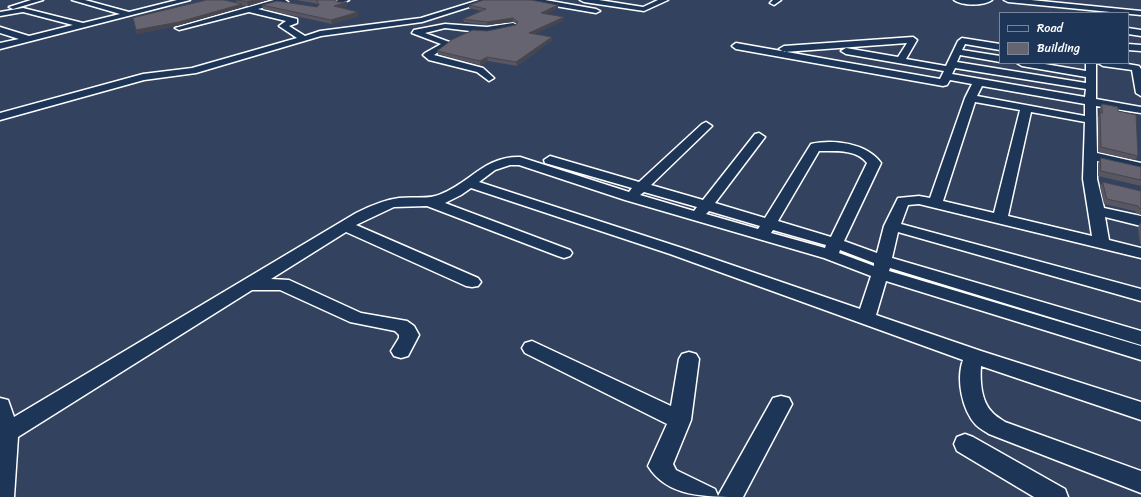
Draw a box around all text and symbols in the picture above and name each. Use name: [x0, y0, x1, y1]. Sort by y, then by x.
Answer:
legend: [999, 12, 1129, 64]
text: Road: [1037, 17, 1063, 39]
text: Building: [1037, 37, 1080, 59]

